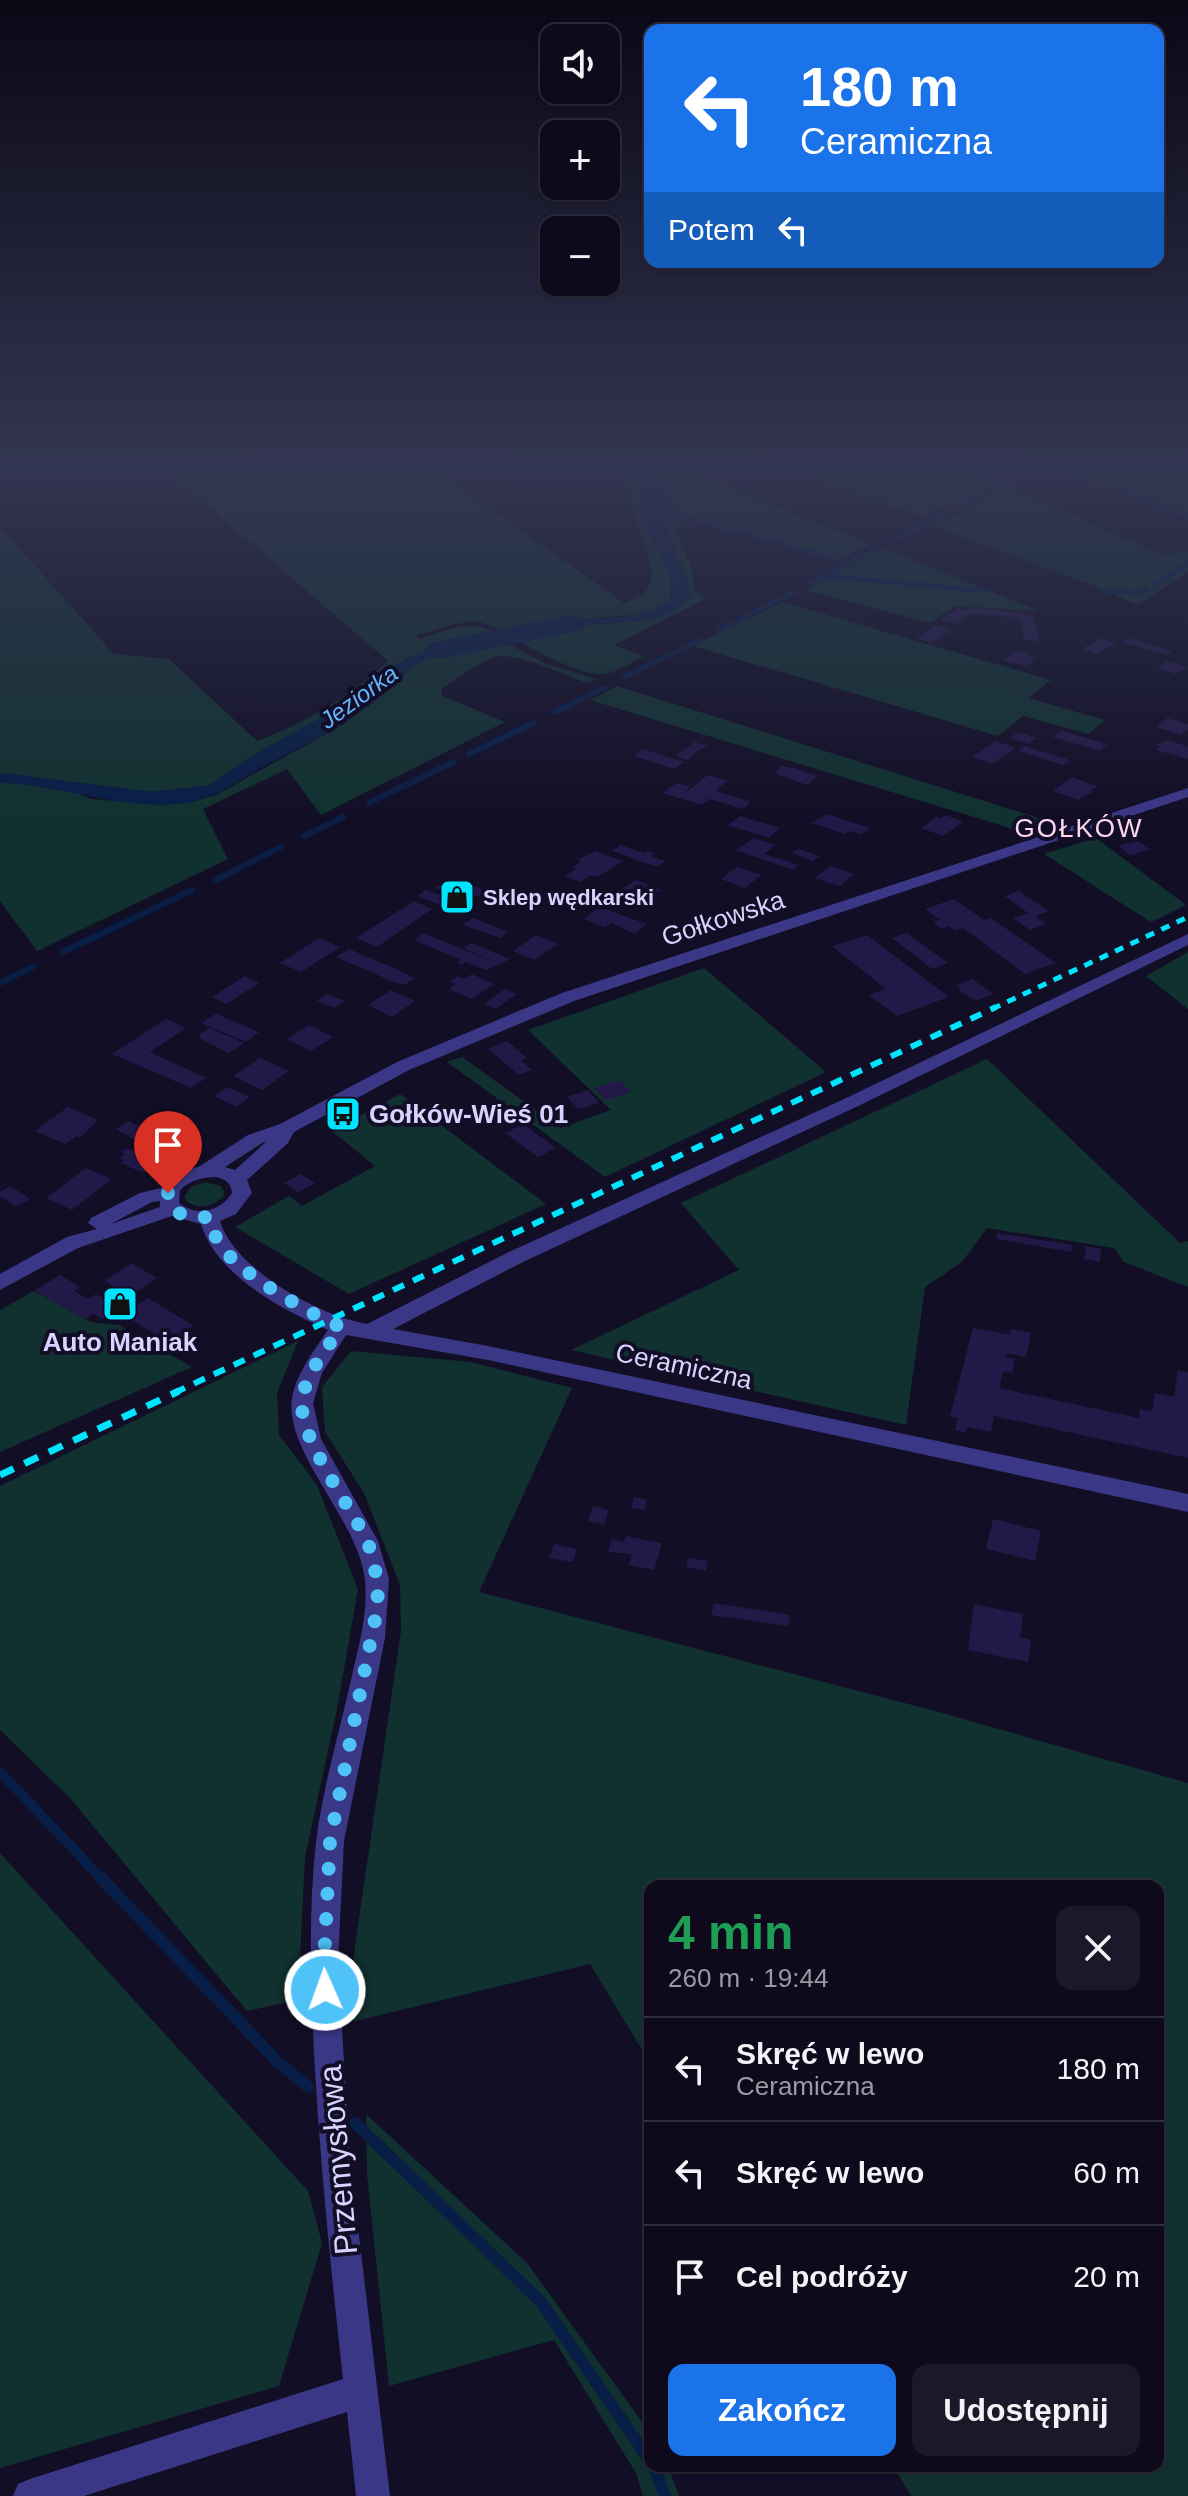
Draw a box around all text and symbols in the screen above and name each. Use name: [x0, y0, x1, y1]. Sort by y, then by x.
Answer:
map controls: [540, 24, 620, 296]
button: sound: [540, 24, 620, 104]
text: 180 m: [800, 55, 959, 118]
icon: left: [668, 56, 772, 160]
button: +: [540, 120, 620, 200]
text: Ceramiczna: [800, 121, 992, 162]
icon: left: [771, 208, 815, 252]
text: Potem: [668, 213, 755, 246]
button: −: [540, 216, 620, 296]
water label: Jeziorka: [314, 659, 403, 734]
district label: GOŁKÓW: [1014, 813, 1144, 843]
shop icon: Sklep wędkarski: [438, 878, 476, 916]
street label: Gołkowska: [658, 884, 789, 952]
place label: Sklep wędkarski: [483, 885, 654, 910]
bus stop icon: Gołków-Wieś 01: [324, 1095, 362, 1133]
place label: Gołków-Wieś 01: [369, 1099, 568, 1129]
pin: [134, 1111, 202, 1193]
icon: arrive: [146, 1123, 190, 1167]
shop icon: Auto Maniak: [101, 1285, 139, 1323]
place label: Auto Maniak: [43, 1327, 198, 1357]
street label: Ceramiczna: [613, 1337, 755, 1395]
text: 4 min: [668, 1906, 793, 1959]
button: close: [1056, 1906, 1140, 1990]
position arrow: [283, 1948, 367, 2032]
text: 260 m · 19:44: [668, 1963, 828, 1993]
text: Skręć w lewo: [736, 2037, 924, 2070]
icon: left: [668, 2047, 712, 2091]
text: 180 m: [1057, 2052, 1140, 2085]
street label: Przemysłowa: [312, 2063, 364, 2256]
text: Ceramiczna: [736, 2071, 875, 2101]
icon: left: [668, 2151, 712, 2195]
text: Skręć w lewo: [736, 2156, 924, 2189]
text: 60 m: [1073, 2156, 1140, 2189]
icon: arrive: [668, 2255, 712, 2299]
text: Cel podróży: [736, 2260, 908, 2293]
text: 20 m: [1073, 2260, 1140, 2293]
button: Zakończ: [668, 2364, 896, 2456]
button: Udostępnij: [912, 2364, 1140, 2456]

